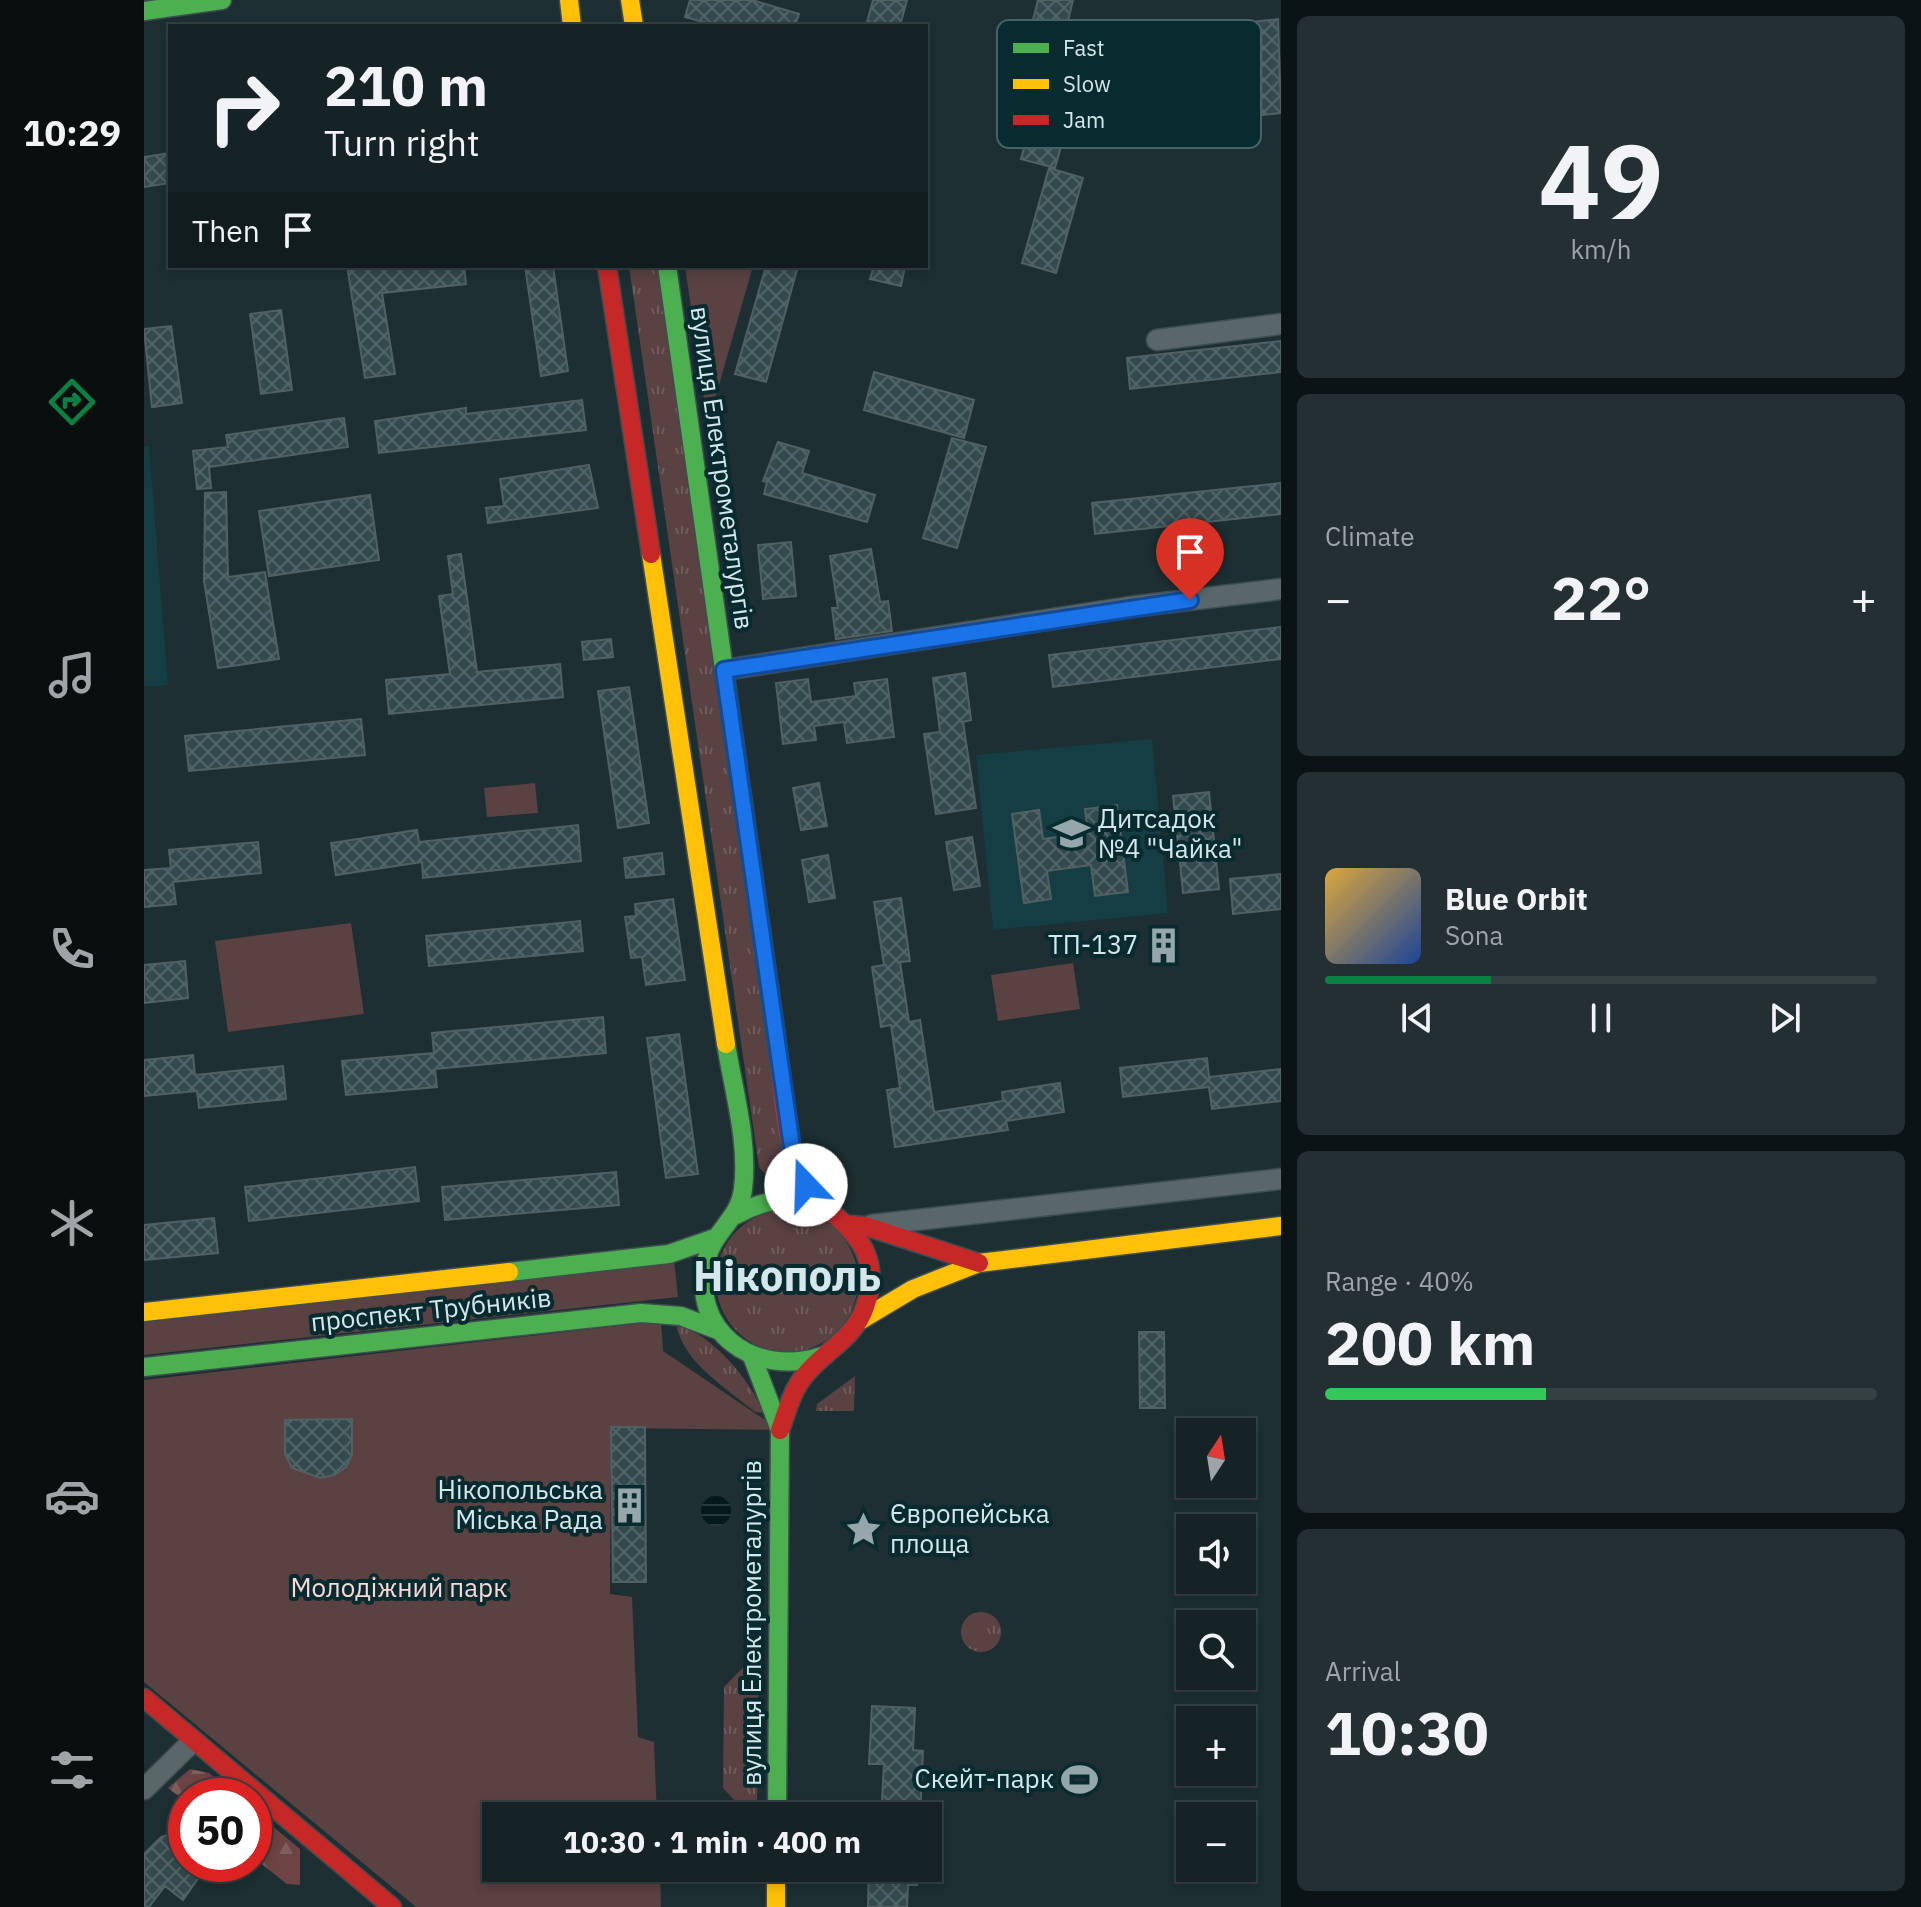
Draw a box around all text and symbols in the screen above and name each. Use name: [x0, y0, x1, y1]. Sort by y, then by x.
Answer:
legend: [997, 20, 1261, 148]
text: Fast: [1063, 33, 1104, 62]
text: 210 m: [324, 49, 488, 121]
icon: right: [192, 56, 296, 160]
text: Slow: [1063, 69, 1111, 98]
text: Jam: [1063, 105, 1105, 134]
text: 10:29: [23, 109, 121, 156]
text: 49: [1539, 112, 1663, 248]
text: Turn right: [324, 119, 480, 166]
icon: arrive: [276, 208, 320, 252]
text: Then: [192, 211, 260, 250]
text: km/h: [1570, 232, 1632, 266]
street label: вулиця Електрометалургів: [683, 304, 763, 632]
icon: directions: [44, 374, 100, 430]
pin: [1156, 518, 1224, 600]
text: Climate: [1325, 519, 1415, 553]
icon: arrive: [1168, 530, 1212, 574]
text: 22°: [1551, 558, 1651, 637]
text: −: [1325, 570, 1351, 627]
text: +: [1851, 570, 1877, 627]
icon: music: [44, 647, 100, 703]
place label: Дитсадок №4 "Чайка": [1098, 801, 1242, 865]
school or university icon: Дитсадок №4 "Чайка": [1053, 815, 1091, 853]
text: Blue Orbit: [1445, 879, 1588, 918]
text: Sona: [1445, 918, 1503, 952]
icon: phone: [44, 921, 100, 977]
building icon: ТП-137: [1145, 926, 1183, 964]
place label: ТП-137: [1048, 927, 1138, 961]
icon: previous: [1395, 996, 1439, 1040]
icon: pause: [1579, 996, 1623, 1040]
icon: next: [1763, 996, 1807, 1040]
position arrow: [764, 1143, 848, 1227]
icon: climate: [44, 1195, 100, 1251]
district label: Нікополь: [693, 1248, 881, 1303]
text: Range · 40%: [1325, 1264, 1474, 1298]
street label: проспект Трубників: [309, 1279, 553, 1339]
text: 200 km: [1325, 1303, 1535, 1382]
north arrow: [1176, 1418, 1256, 1498]
map controls: [1176, 1418, 1256, 1882]
street label: вулиця Електрометалургів: [734, 1460, 768, 1786]
icon: car: [44, 1468, 100, 1524]
place label: Нiкопольська Міська Рада: [438, 1472, 603, 1536]
building icon: Нiкопольська Міська Рада: [610, 1486, 648, 1524]
place label: Європейська площа: [890, 1496, 1050, 1560]
place icon: Європейська площа: [845, 1510, 883, 1548]
button: sound: [1176, 1514, 1256, 1594]
park label: Молодіжний парк: [291, 1570, 507, 1604]
button: search: [1176, 1610, 1256, 1690]
text: Arrival: [1325, 1654, 1401, 1688]
text: 10:30: [1325, 1693, 1489, 1772]
button: +: [1176, 1706, 1256, 1786]
icon: filters: [44, 1742, 100, 1798]
sports icon: Скейт-парк: [1061, 1760, 1099, 1798]
place label: Скейт-парк: [915, 1761, 1054, 1795]
speed limit sign: 50: [168, 1778, 272, 1882]
button: −: [1176, 1802, 1256, 1882]
text: 10:30 · 1 min · 400 m: [563, 1822, 861, 1861]

